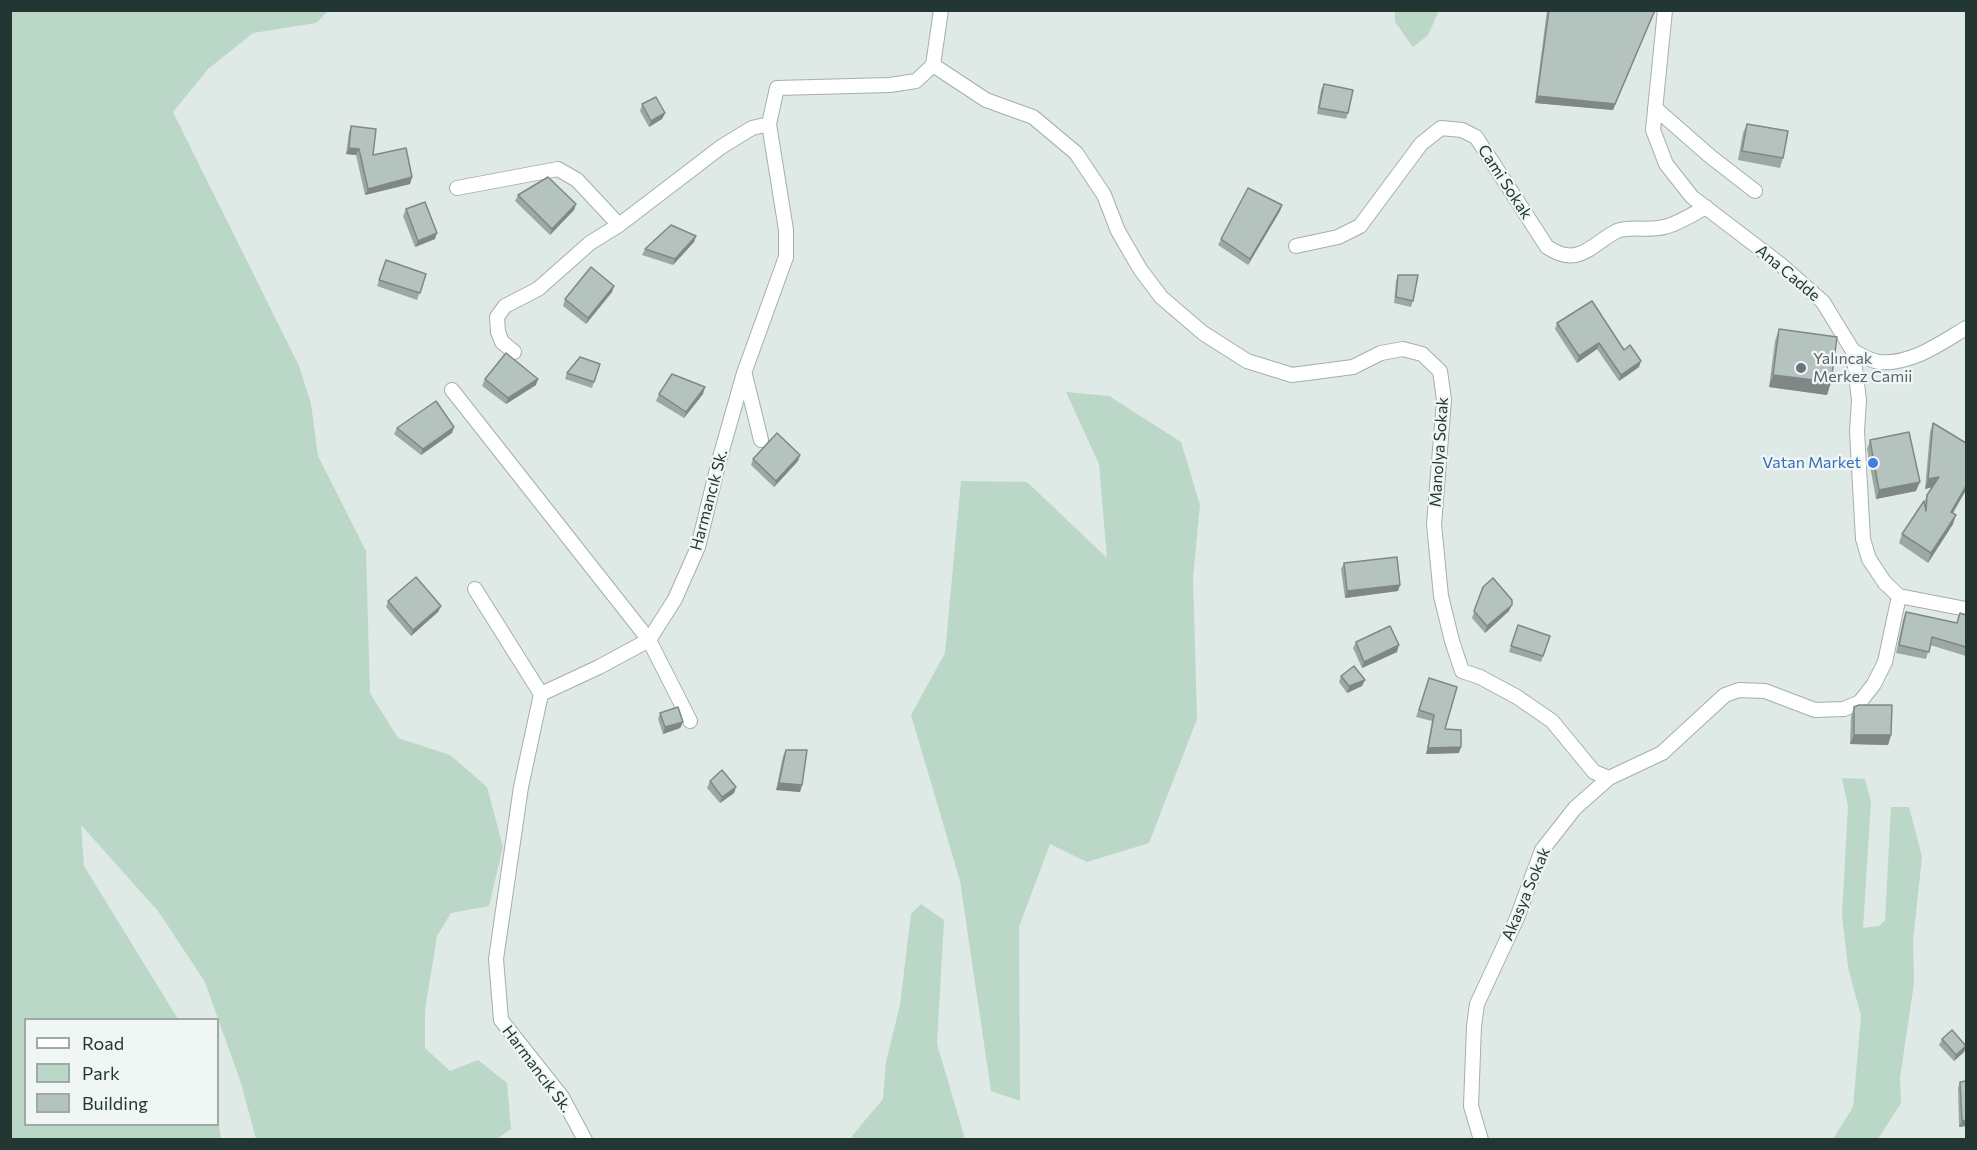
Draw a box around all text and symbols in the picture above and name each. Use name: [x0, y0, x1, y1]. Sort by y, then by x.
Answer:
street label: Cami Sokak: [1474, 141, 1536, 223]
street label: Ana Cadde: [1752, 241, 1824, 305]
place label: Yalıncak Merkez Camii: [1813, 349, 1912, 387]
marker: Yalıncak Merkez Camii: [1794, 361, 1808, 375]
street label: Manolya Sokak: [1426, 396, 1452, 508]
street label: Harmancık Sk.: [686, 447, 732, 553]
place label: Vatan Market: [1762, 453, 1861, 473]
marker: Vatan Market: [1866, 456, 1880, 470]
street label: Akasya Sokak: [1498, 844, 1554, 944]
legend: [24, 1018, 219, 1126]
street label: Harmancık Sk.: [498, 1022, 576, 1116]
text: Road: [82, 1032, 124, 1054]
text: Park: [82, 1062, 120, 1084]
text: Building: [82, 1092, 148, 1114]

